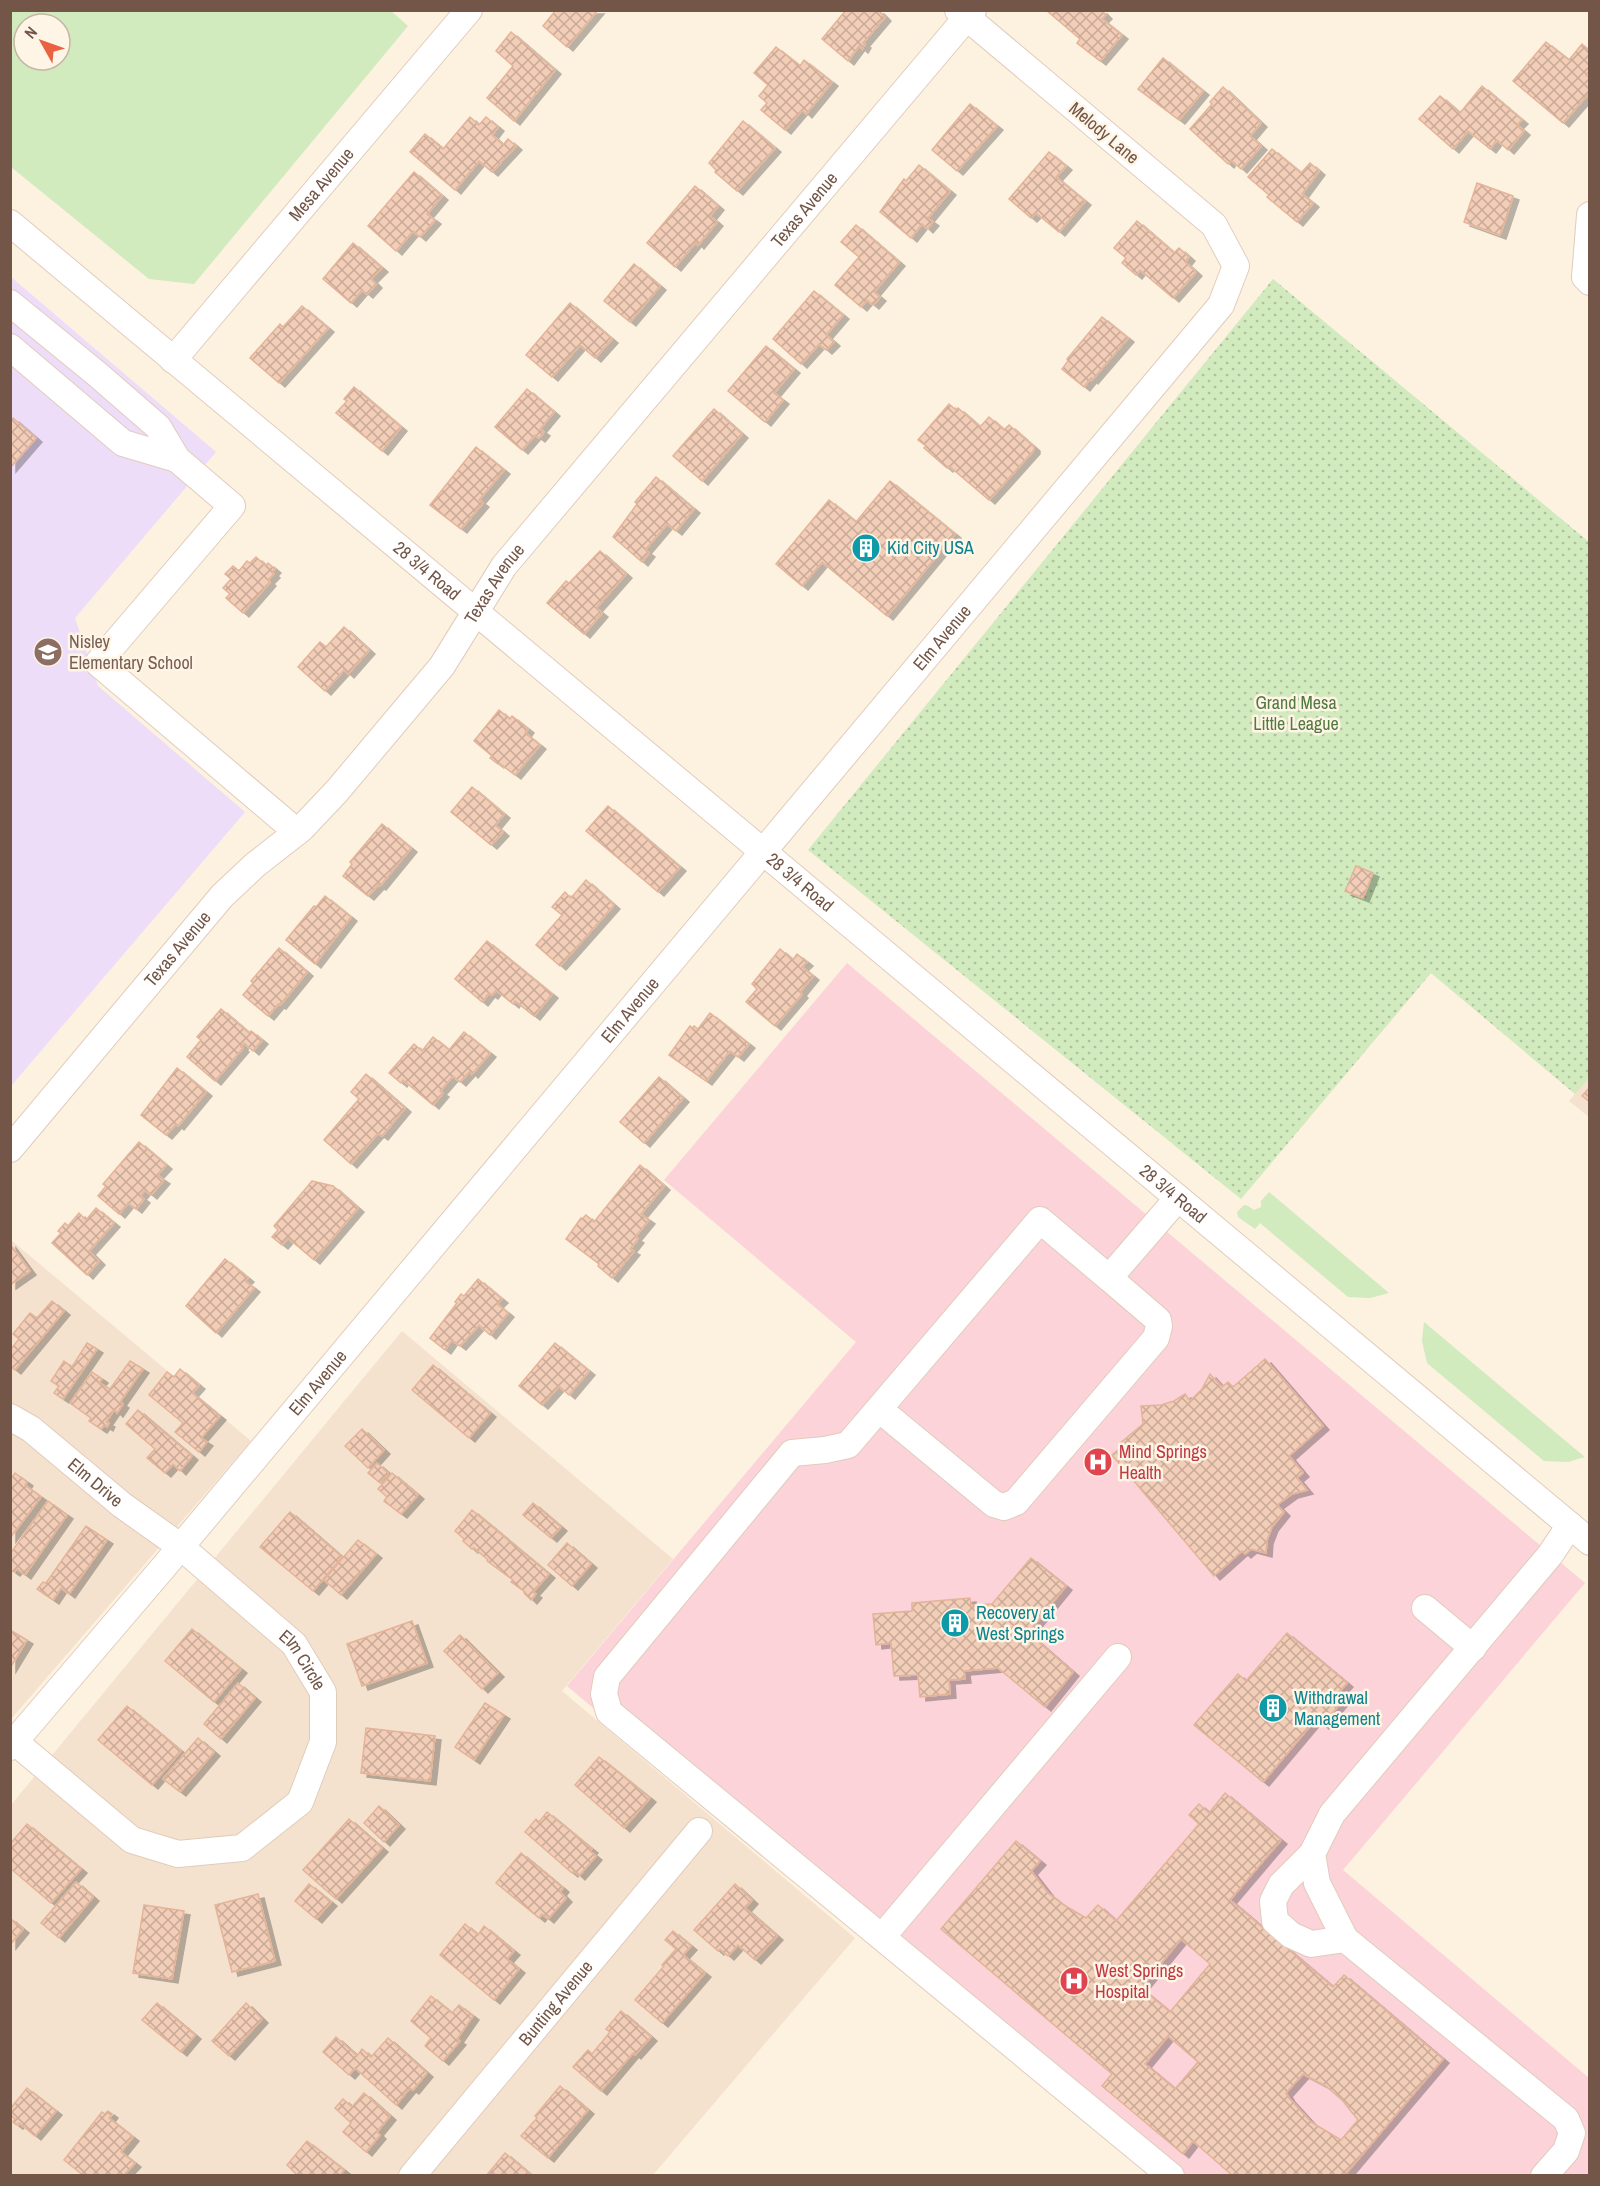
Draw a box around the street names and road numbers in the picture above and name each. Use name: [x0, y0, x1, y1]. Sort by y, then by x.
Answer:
street label: Melody Lane: [1064, 96, 1145, 169]
street label: Mesa Avenue: [283, 142, 360, 226]
street label: Texas Avenue: [765, 166, 843, 253]
street label: 28 3/4 Road: [388, 535, 466, 606]
street label: Texas Avenue: [458, 538, 530, 628]
street label: Elm Avenue: [907, 599, 977, 676]
street label: 28 3/4 Road: [761, 847, 839, 917]
street label: Texas Avenue: [138, 905, 216, 992]
street label: Elm Avenue: [595, 972, 665, 1048]
street label: 28 3/4 Road: [1134, 1158, 1212, 1229]
street label: Elm Avenue: [283, 1344, 352, 1421]
street label: Elm Drive: [63, 1452, 129, 1513]
street label: Elm Circle: [274, 1624, 332, 1695]
street label: Bunting Avenue: [513, 1955, 598, 2051]

